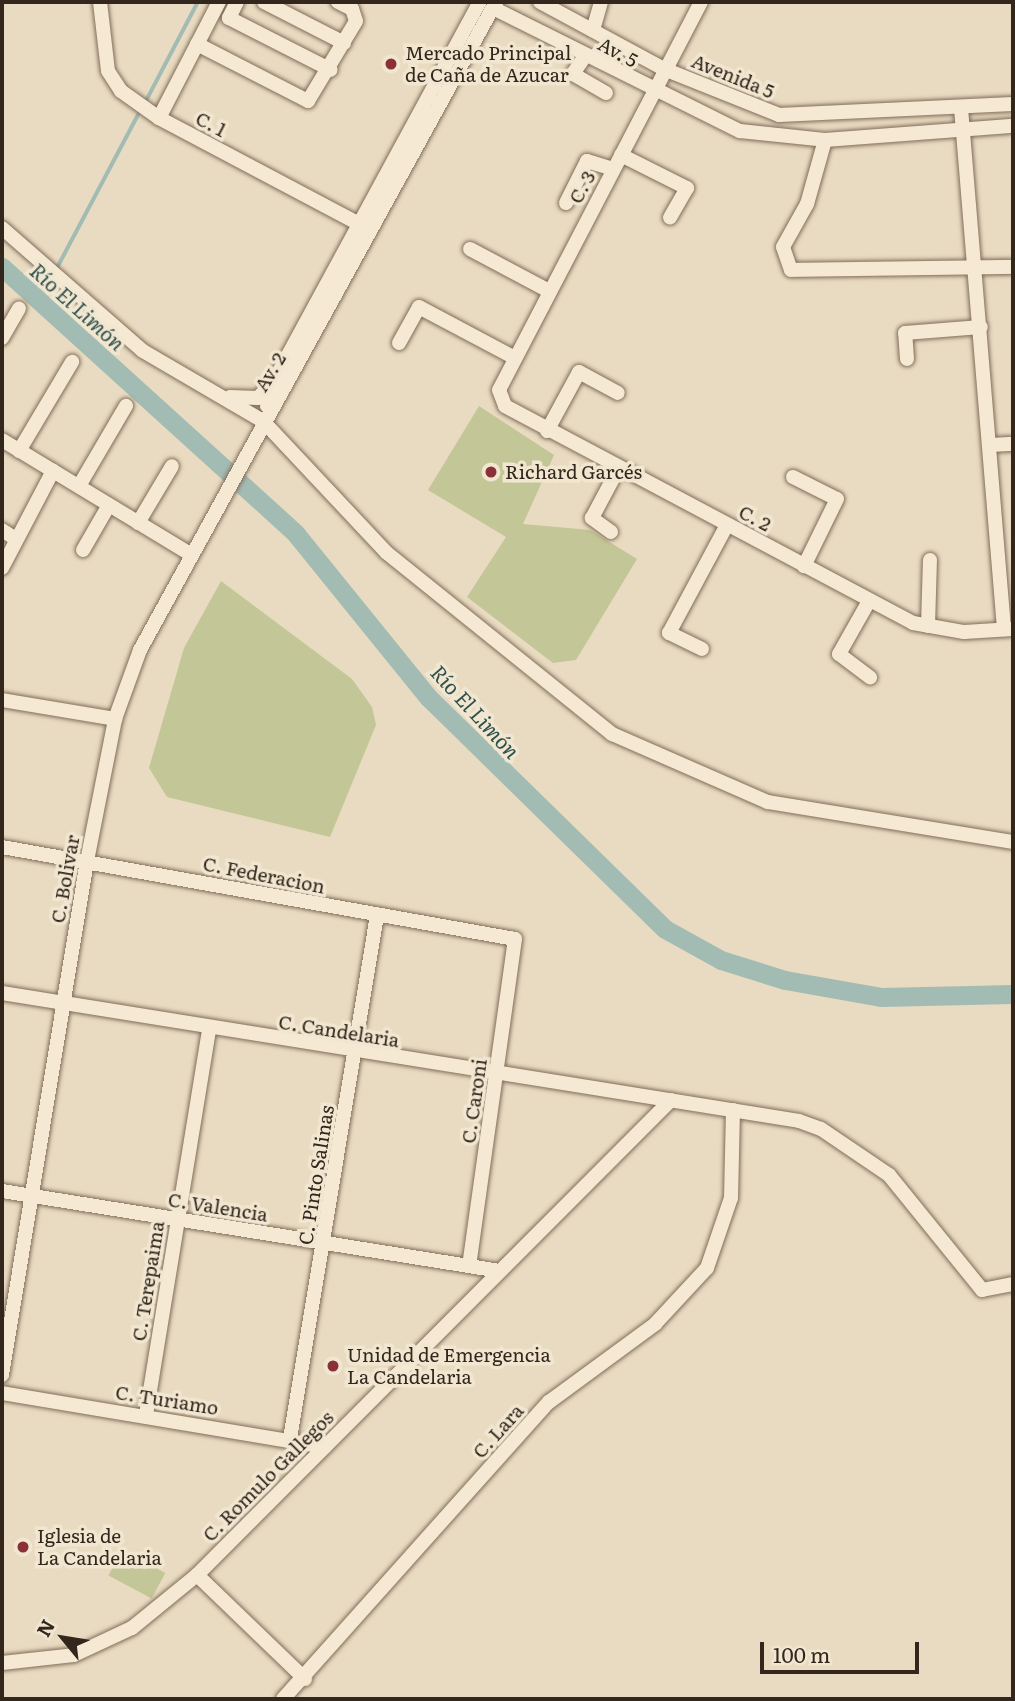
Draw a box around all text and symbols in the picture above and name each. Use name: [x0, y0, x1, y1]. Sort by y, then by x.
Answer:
street label: Av. 5: [594, 32, 642, 72]
place label: Mercado Principal de Caña de Azucar: [405, 42, 571, 86]
street label: Avenida 5: [688, 49, 778, 103]
marker: Mercado Principal de Caña de Azucar: [383, 56, 399, 72]
street label: C. 1: [192, 107, 230, 141]
street label: C. 3: [564, 167, 600, 207]
water label: Río El Limón: [26, 257, 130, 355]
street label: Av. 2: [250, 348, 290, 396]
place label: Richard Garcés: [505, 461, 642, 483]
marker: Richard Garcés: [483, 464, 499, 480]
street label: C. 2: [735, 500, 775, 536]
water label: Río El Limón: [426, 659, 526, 763]
street label: C. Bolivar: [46, 833, 84, 925]
street label: C. Federacion: [201, 852, 327, 898]
street label: C. Candelaria: [277, 1010, 401, 1052]
street label: C. Caroni: [457, 1057, 491, 1145]
street label: C. Pinto Salinas: [294, 1104, 338, 1246]
street label: C. Valencia: [166, 1188, 270, 1226]
street label: C. Terepaima: [127, 1219, 169, 1343]
place label: Unidad de Emergencia La Candelaria: [347, 1344, 551, 1388]
marker: Unidad de Emergencia La Candelaria: [325, 1358, 341, 1374]
street label: C. Turiamo: [114, 1381, 220, 1419]
street label: C. Lara: [468, 1399, 528, 1463]
street label: C. Romulo Gallegos: [198, 1406, 338, 1546]
place label: Iglesia de La Candelaria: [37, 1525, 162, 1569]
marker: Iglesia de La Candelaria: [15, 1539, 31, 1555]
north arrow: [28, 1603, 98, 1673]
text: N: [29, 1614, 61, 1641]
scale bar: [763, 1628, 922, 1672]
text: 100 m: [773, 1638, 830, 1669]

